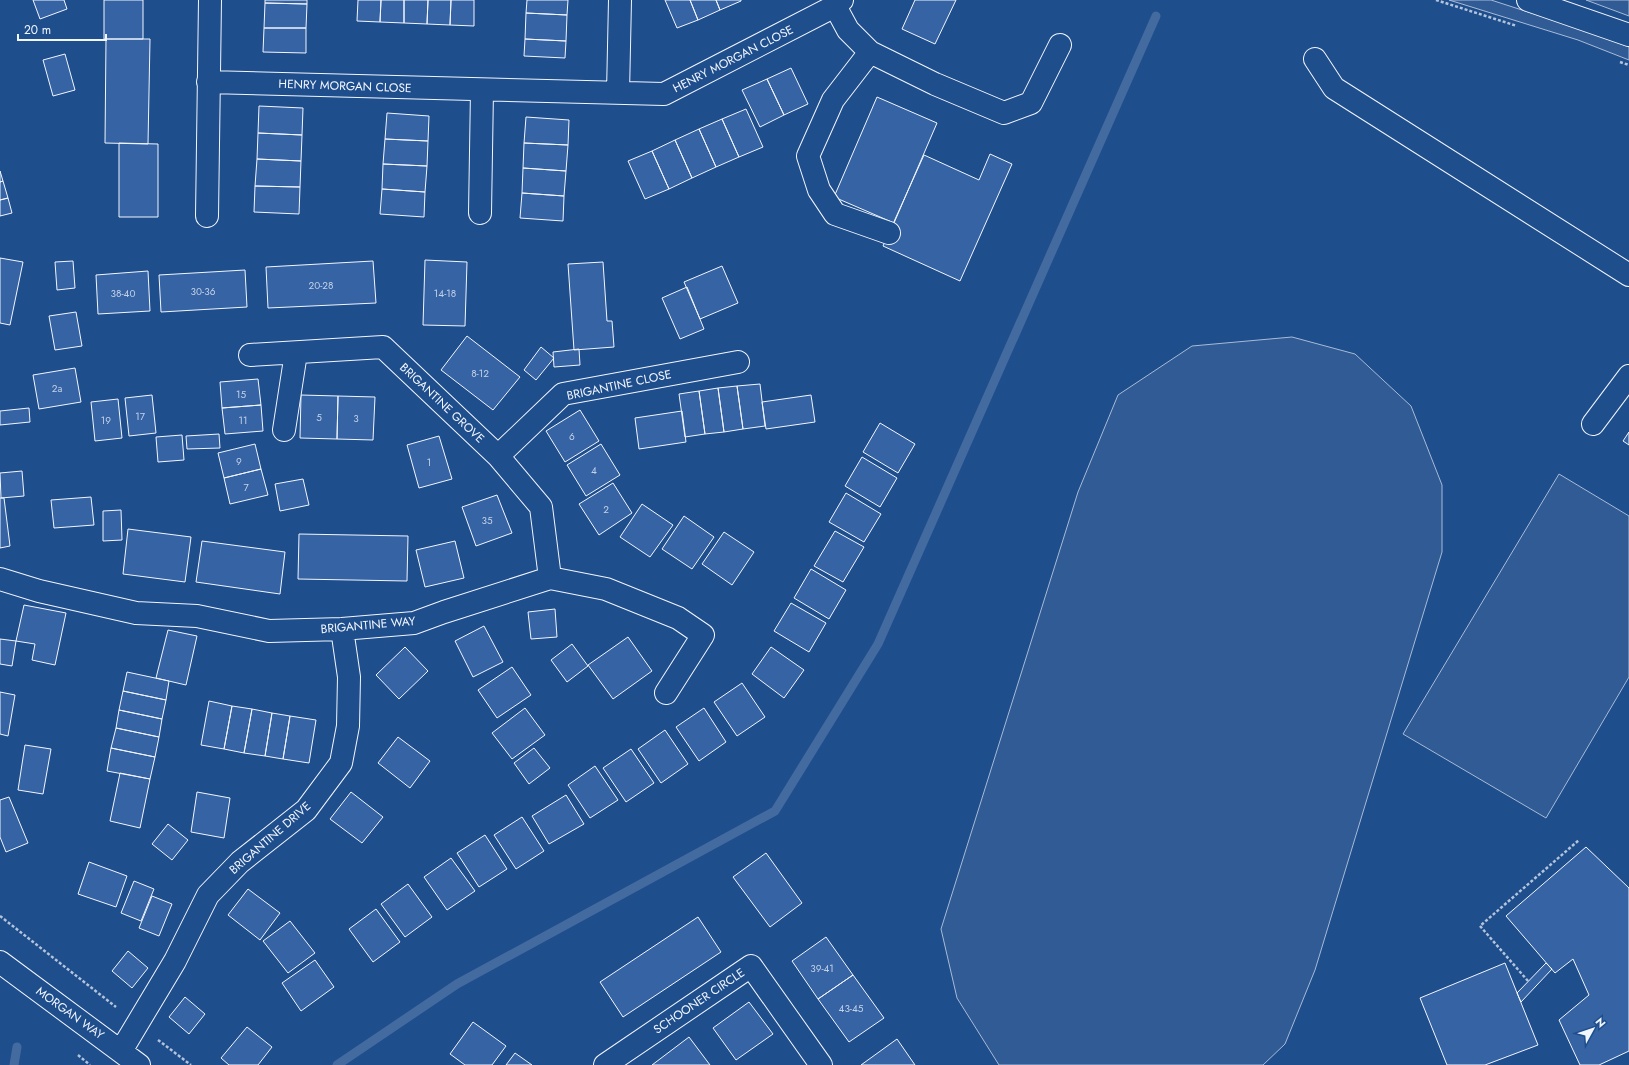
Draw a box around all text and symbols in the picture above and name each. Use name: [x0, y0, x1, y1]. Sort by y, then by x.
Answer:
scale bar: [18, 16, 106, 42]
text: 20 m: [24, 21, 51, 39]
street label: HENRY MORGAN CLOSE: [670, 21, 796, 97]
street label: HENRY MORGAN CLOSE: [278, 75, 412, 97]
house number: 20-28: [309, 278, 333, 293]
house number: 30-36: [191, 284, 216, 299]
house number: 38-40: [111, 286, 135, 301]
house number: 14-18: [434, 286, 456, 301]
street label: BRIGANTINE GROVE: [396, 359, 488, 447]
street label: BRIGANTINE CLOSE: [565, 365, 673, 405]
house number: 8-12: [471, 366, 489, 381]
house number: 2a: [52, 381, 62, 396]
house number: 15: [236, 387, 246, 402]
house number: 17: [135, 409, 146, 424]
house number: 5: [316, 410, 322, 425]
house number: 3: [353, 411, 359, 426]
house number: 19: [101, 413, 111, 428]
house number: 11: [239, 413, 248, 428]
house number: 6: [569, 429, 575, 444]
house number: 9: [236, 454, 242, 469]
house number: 1: [427, 455, 431, 470]
house number: 4: [591, 463, 597, 478]
house number: 7: [243, 480, 249, 495]
house number: 2: [603, 502, 609, 517]
house number: 35: [481, 513, 493, 528]
street label: BRIGANTINE WAY: [320, 612, 416, 638]
street label: BRIGANTINE DRIVE: [225, 797, 315, 879]
house number: 39-41: [810, 961, 834, 976]
street label: SCHOONER CIRCLE: [650, 964, 748, 1038]
street label: MORGAN WAY: [32, 982, 108, 1044]
house number: 43-45: [839, 1001, 864, 1016]
north arrow: [1573, 1009, 1613, 1049]
text: N: [1592, 1014, 1610, 1031]

